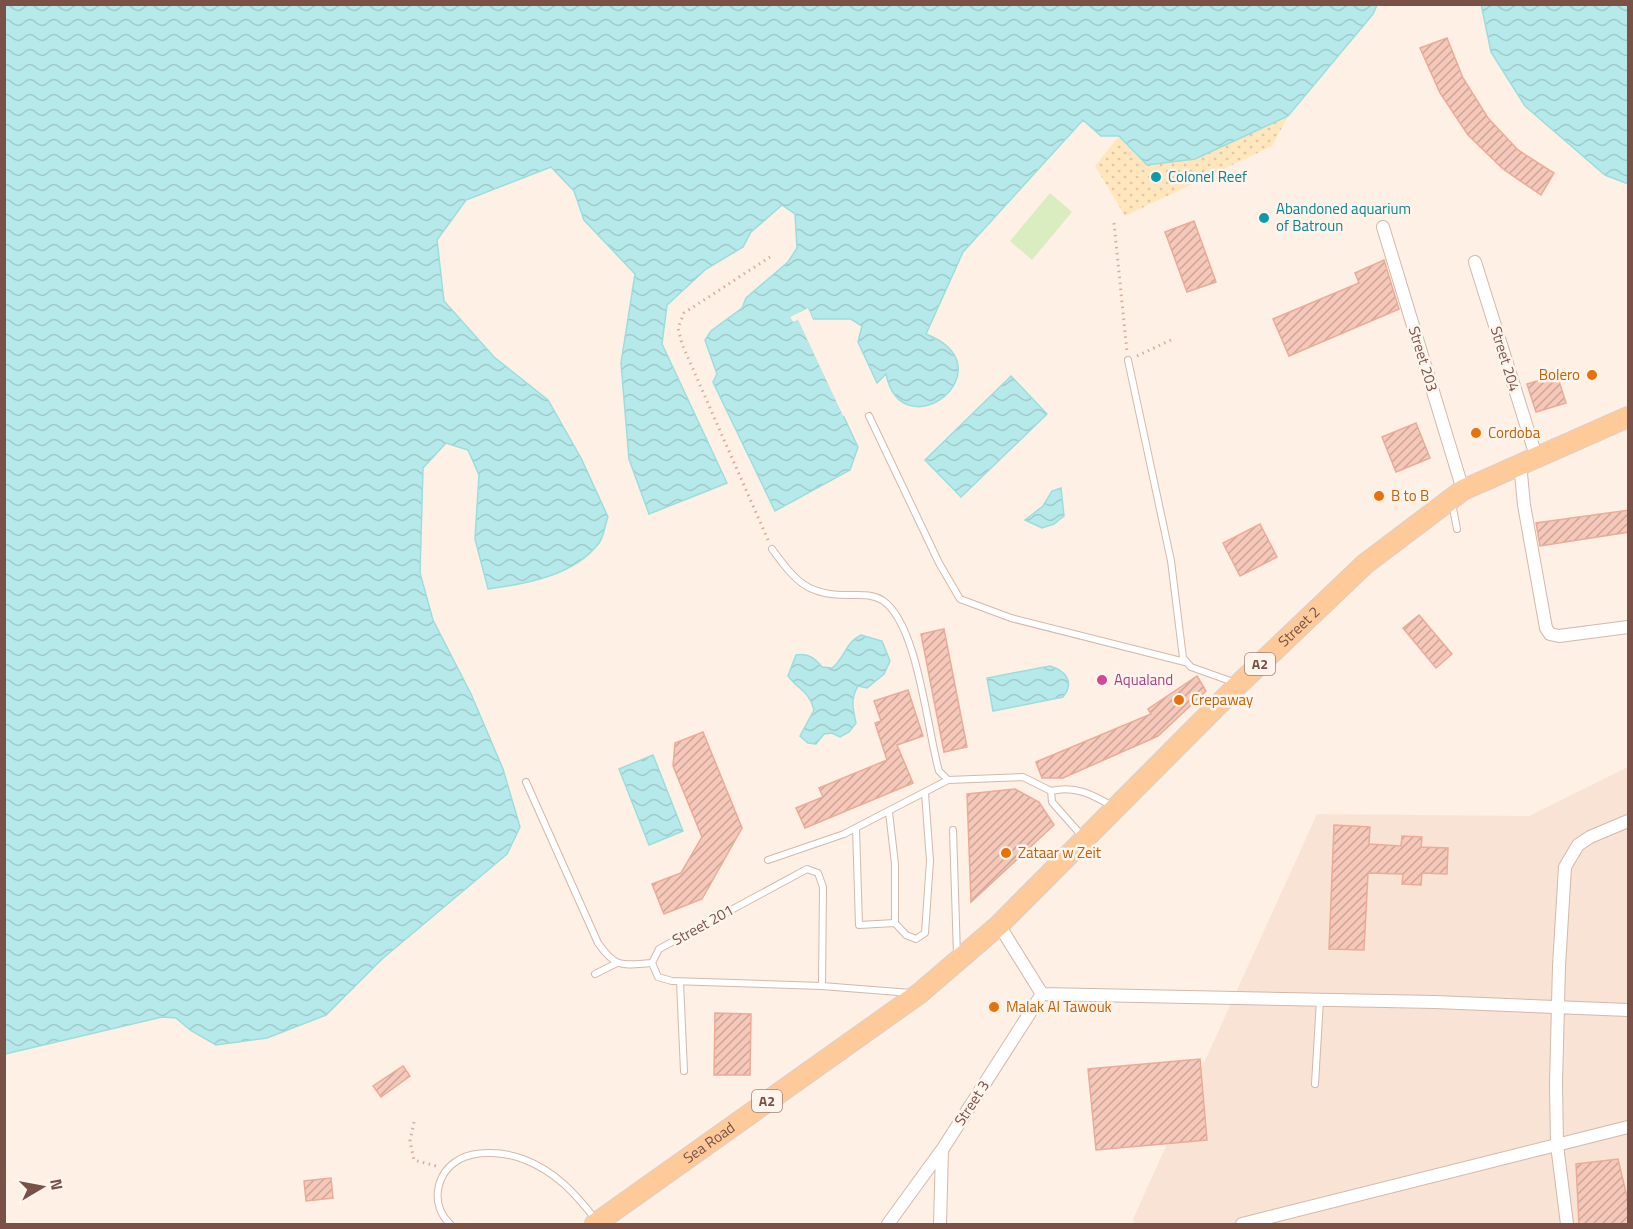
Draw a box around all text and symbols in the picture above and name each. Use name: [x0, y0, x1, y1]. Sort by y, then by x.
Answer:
place label: Colonel Reef: [1168, 165, 1247, 188]
marker: Colonel Reef: [1149, 170, 1163, 184]
place label: Abandoned aquarium of Batroun: [1276, 197, 1411, 237]
marker: Abandoned aquarium of Batroun: [1257, 211, 1271, 225]
street label: Street 203: [1403, 323, 1444, 394]
street label: Street 204: [1485, 323, 1526, 394]
place label: Bolero: [1539, 363, 1580, 386]
marker: Bolero: [1585, 368, 1599, 382]
place label: Cordoba: [1488, 421, 1541, 444]
marker: Cordoba: [1469, 426, 1483, 440]
place label: B to B: [1391, 484, 1429, 507]
marker: B to B: [1372, 489, 1386, 503]
street label: Street 2: [1273, 601, 1325, 652]
road number: A2: [1245, 653, 1275, 675]
place label: Aqualand: [1114, 668, 1173, 691]
marker: Aqualand: [1095, 673, 1109, 687]
place label: Crepaway: [1191, 688, 1253, 711]
marker: Crepaway: [1172, 693, 1186, 707]
place label: Zataar w Zeit: [1018, 841, 1102, 864]
marker: Zataar w Zeit: [999, 846, 1013, 860]
street label: Street 201: [668, 898, 738, 951]
place label: Malak Al Tawouk: [1006, 995, 1112, 1018]
marker: Malak Al Tawouk: [987, 1000, 1001, 1014]
street label: Street 3: [948, 1075, 995, 1130]
road number: A2: [752, 1090, 782, 1112]
street label: Sea Road: [678, 1116, 740, 1169]
north arrow: [12, 1157, 72, 1217]
text: N: [44, 1177, 70, 1192]

